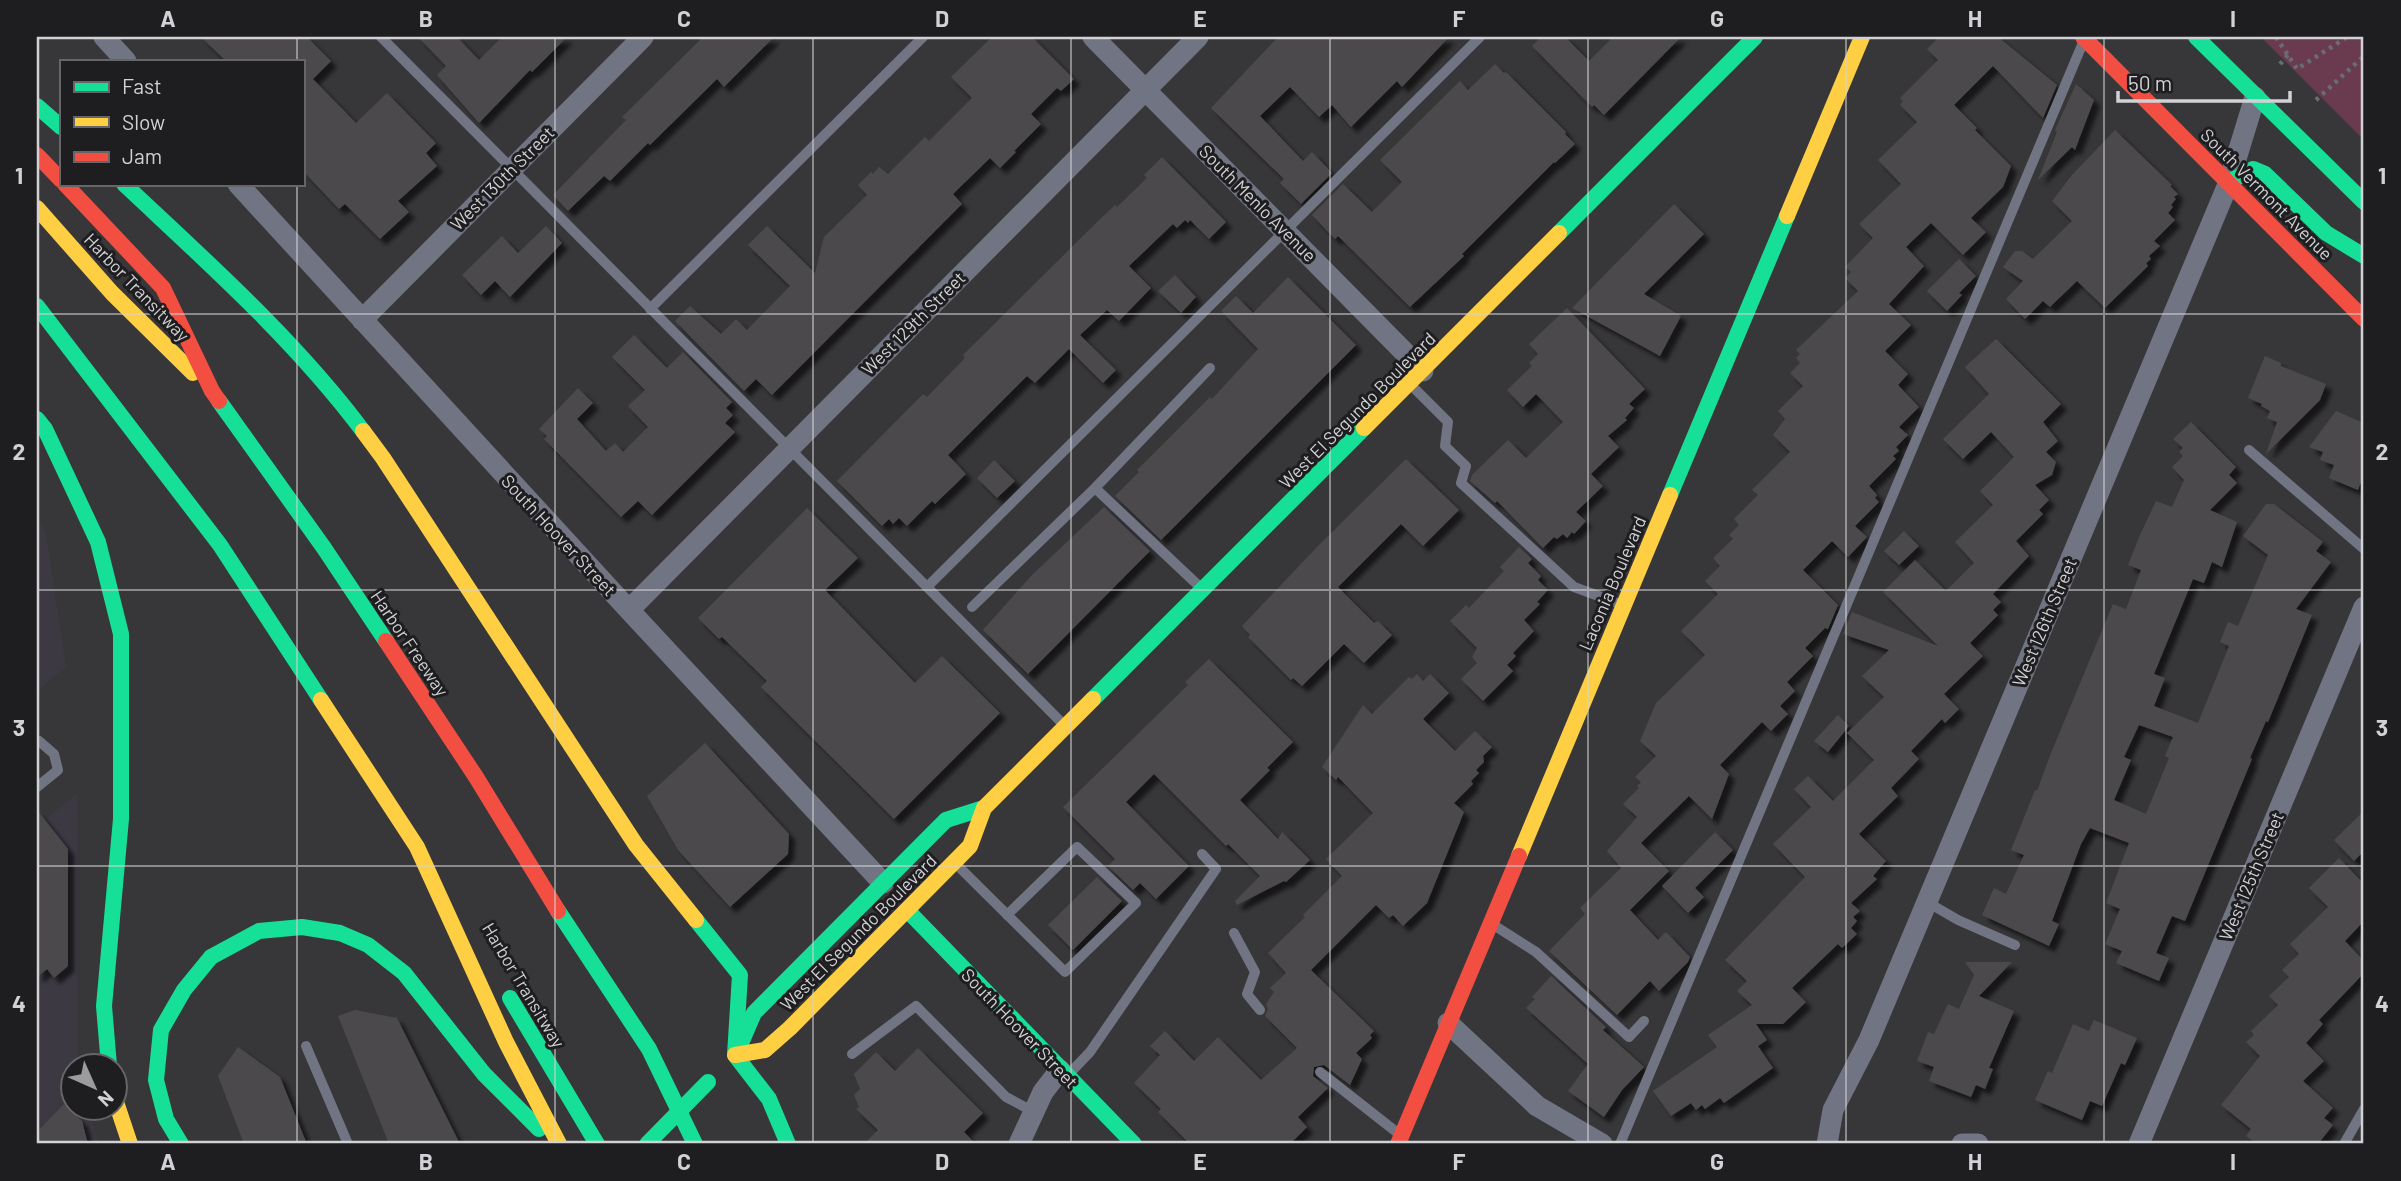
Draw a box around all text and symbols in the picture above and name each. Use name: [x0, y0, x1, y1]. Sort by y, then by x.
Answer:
text: A: [160, 4, 176, 32]
text: B: [419, 4, 433, 32]
text: C: [677, 4, 691, 32]
text: D: [935, 4, 949, 32]
text: E: [1193, 4, 1207, 32]
text: F: [1453, 4, 1466, 32]
text: G: [1710, 4, 1724, 32]
text: H: [1968, 4, 1982, 32]
text: I: [2230, 4, 2236, 32]
legend: [60, 60, 304, 186]
scale bar: [2118, 60, 2289, 104]
text: 50 m: [2128, 70, 2172, 95]
text: Fast: [122, 73, 162, 98]
text: Slow: [122, 109, 165, 134]
street label: West 130th Street: [445, 121, 559, 235]
street label: South Vermont Avenue: [2197, 124, 2337, 264]
street label: South Menlo Avenue: [1195, 140, 1321, 266]
text: Jam: [122, 143, 162, 168]
text: 1: [15, 161, 23, 189]
text: 1: [2378, 161, 2386, 189]
street label: Harbor Transitway: [80, 228, 194, 346]
street label: West 129th Street: [857, 267, 969, 379]
street label: West El Segundo Boulevard: [1274, 327, 1440, 493]
text: 2: [13, 437, 25, 465]
text: 2: [2376, 437, 2388, 465]
street label: South Hoover Street: [497, 470, 621, 600]
street label: Laconia Boulevard: [1574, 513, 1650, 653]
street label: West 126th Street: [2007, 554, 2081, 690]
street label: Harbor Freeway: [367, 586, 453, 700]
text: 3: [13, 713, 25, 741]
text: 3: [2376, 713, 2388, 741]
street label: West 125th Street: [2214, 808, 2288, 944]
street label: West El Segundo Boulevard: [775, 849, 941, 1015]
street label: Harbor Transitway: [478, 919, 570, 1051]
street label: South Hoover Street: [957, 964, 1083, 1092]
text: 4: [12, 989, 26, 1017]
text: 4: [2375, 989, 2389, 1017]
north arrow: [60, 1052, 130, 1122]
text: N: [94, 1087, 119, 1112]
text: A: [160, 1147, 176, 1175]
text: B: [419, 1147, 433, 1175]
text: C: [677, 1147, 691, 1175]
text: D: [935, 1147, 949, 1175]
text: E: [1193, 1147, 1207, 1175]
text: F: [1453, 1147, 1466, 1175]
text: G: [1710, 1147, 1724, 1175]
text: H: [1968, 1147, 1982, 1175]
text: I: [2230, 1147, 2236, 1175]

